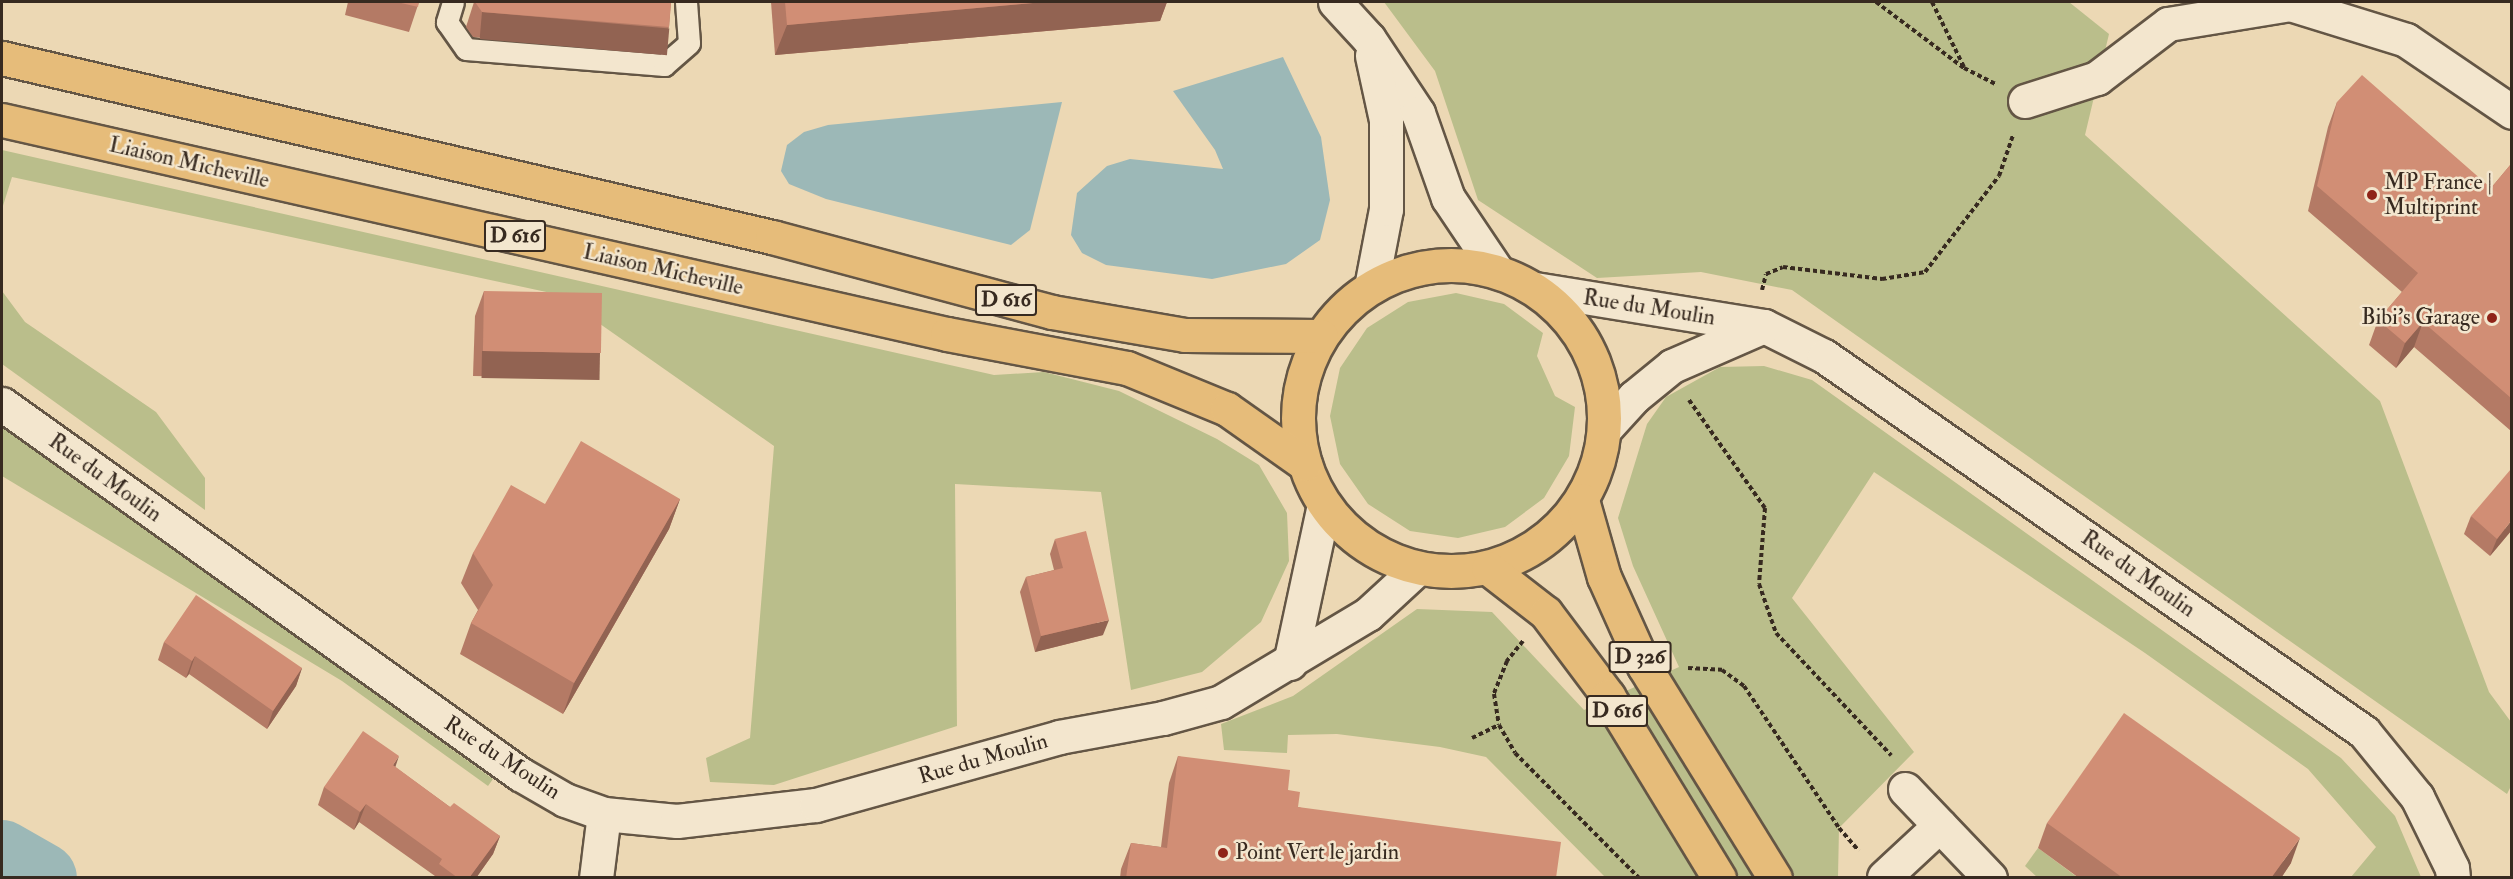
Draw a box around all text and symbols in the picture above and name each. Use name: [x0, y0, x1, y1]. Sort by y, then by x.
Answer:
street label: Liaison Micheville: [107, 132, 271, 194]
place label: MP France | Multiprint: [2384, 169, 2492, 220]
marker: MP France | Multiprint: [2365, 188, 2379, 202]
road number: D 616: [484, 218, 546, 254]
street label: Liaison Micheville: [581, 239, 745, 301]
road number: D 616: [974, 282, 1038, 318]
street label: Rue du Moulin: [1581, 285, 1717, 331]
place label: Bibi's Garage: [2361, 305, 2480, 331]
marker: Bibi's Garage: [2485, 311, 2499, 325]
street label: Rue du Moulin: [43, 428, 167, 528]
street label: Rue du Moulin: [2076, 525, 2200, 623]
road number: D 326: [1608, 639, 1672, 675]
road number: D 616: [1586, 693, 1648, 729]
street label: Rue du Moulin: [439, 711, 565, 805]
street label: Rue du Moulin: [915, 728, 1051, 790]
place label: Point Vert le jardin: [1235, 840, 1399, 866]
marker: Point Vert le jardin: [1216, 846, 1230, 860]

